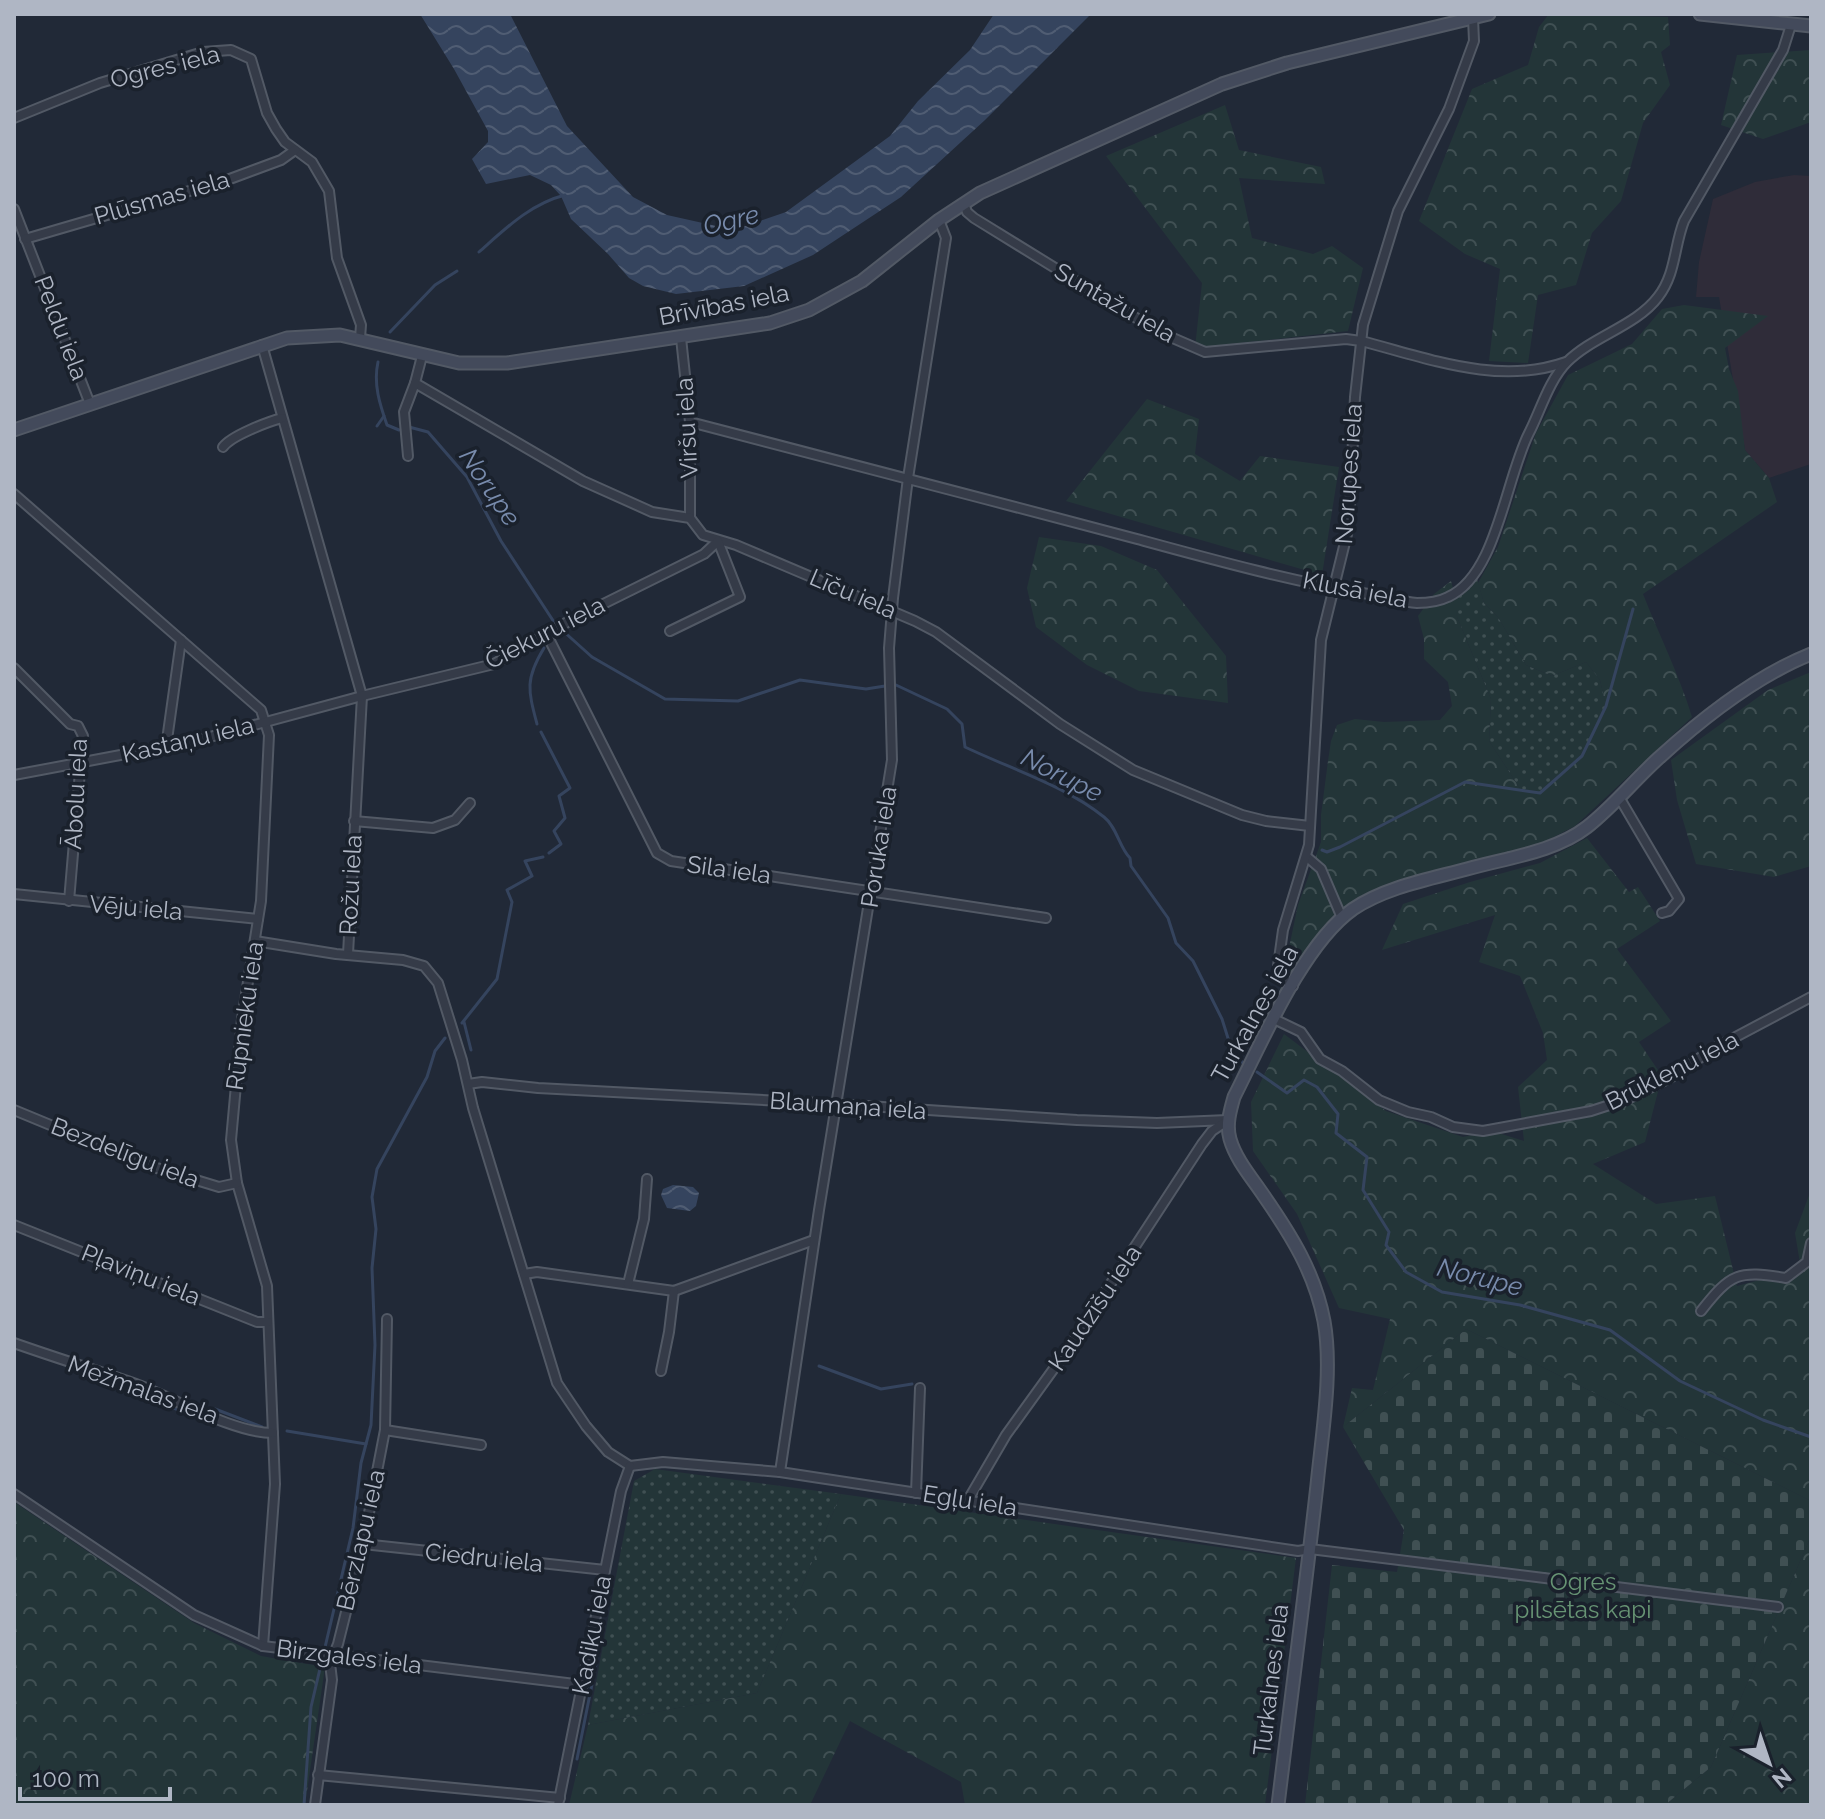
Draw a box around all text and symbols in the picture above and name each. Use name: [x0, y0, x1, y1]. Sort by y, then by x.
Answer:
street label: Ogres iela: [107, 39, 223, 94]
street label: Plūsmas iela: [91, 164, 233, 231]
water label: Ogre: [700, 199, 762, 241]
street label: Suntažu iela: [1050, 256, 1181, 349]
street label: Peldu iela: [28, 271, 95, 384]
street label: Brīvības iela: [656, 278, 792, 331]
street label: Viršu iela: [669, 377, 704, 479]
street label: Norupes iela: [1329, 403, 1368, 545]
water label: Norupe: [453, 443, 527, 532]
street label: Līču iela: [805, 562, 901, 625]
street label: Klusā iela: [1300, 565, 1410, 614]
street label: Čiekuru iela: [480, 590, 609, 675]
street label: Kastaņu iela: [119, 710, 257, 769]
street label: Ābolu iela: [58, 738, 93, 850]
water label: Norupe: [1016, 742, 1108, 808]
street label: Poruka iela: [855, 784, 902, 910]
street label: Rožu iela: [333, 834, 368, 936]
street label: Sila iela: [685, 849, 773, 890]
street label: Vēju iela: [88, 889, 184, 926]
street label: Rūpnieku iela: [220, 940, 269, 1092]
street label: Turkalnes iela: [1205, 940, 1304, 1087]
street label: Brūkleņu iela: [1600, 1025, 1743, 1116]
street label: Blaumaņa iela: [769, 1086, 927, 1125]
street label: Bezdelīgu iela: [47, 1111, 203, 1194]
street label: Pļaviņu iela: [78, 1238, 205, 1311]
street label: Kaudzīšu iela: [1042, 1239, 1147, 1376]
water label: Norupe: [1434, 1252, 1526, 1302]
street label: Mežmalas iela: [64, 1349, 222, 1430]
street label: Bērzlapu iela: [330, 1466, 391, 1613]
street label: Egļu iela: [921, 1479, 1019, 1522]
street label: Ciedru iela: [424, 1537, 544, 1578]
park label: Ogres pilsētas kapi: [1515, 1567, 1651, 1624]
street label: Kadiķu iela: [566, 1573, 617, 1697]
street label: Turkalnes iela: [1247, 1603, 1294, 1757]
street label: Birzgales iela: [275, 1633, 423, 1680]
north arrow: [1729, 1723, 1809, 1803]
scale bar: [20, 1751, 170, 1801]
text: N: [1767, 1763, 1797, 1794]
text: 100 m: [32, 1764, 100, 1793]

